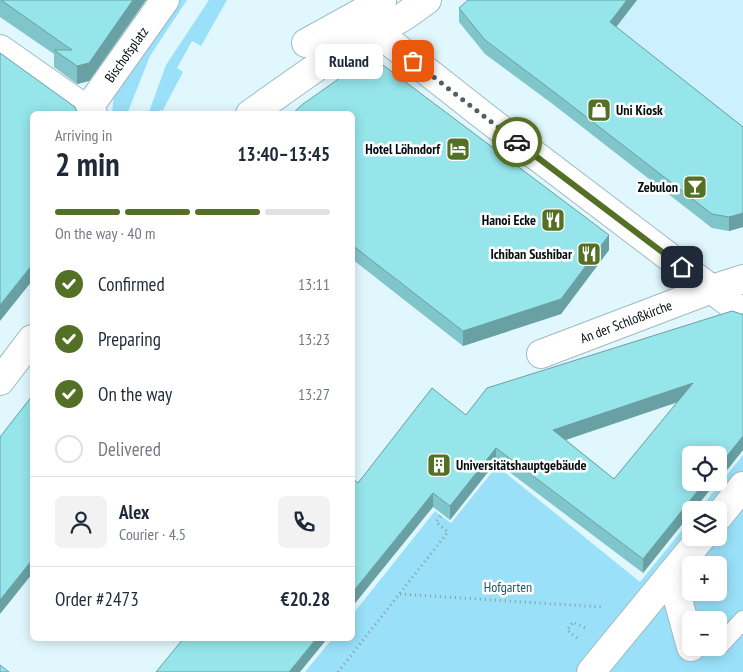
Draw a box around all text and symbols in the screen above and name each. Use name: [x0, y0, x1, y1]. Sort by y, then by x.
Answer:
street label: Bischofsplatz: [101, 23, 152, 86]
pin: [392, 40, 434, 82]
callout: Ruland: [316, 44, 383, 78]
icon: bag: [399, 47, 427, 75]
text: Ruland: [329, 51, 369, 71]
shop icon: Uni Kiosk: [586, 97, 612, 123]
place label: Uni Kiosk: [616, 101, 663, 119]
courier: [492, 117, 542, 167]
text: Arriving in: [55, 125, 112, 145]
icon: car: [503, 128, 531, 156]
hotel icon: Hotel Löhndorf: [445, 136, 471, 162]
place label: Hotel Löhndorf: [365, 140, 441, 158]
text: 13:40–13:45: [237, 142, 330, 166]
text: 2 min: [55, 143, 120, 185]
bar icon: Zebulon: [682, 174, 708, 200]
place label: Zebulon: [638, 178, 678, 196]
restaurant icon: Hanoi Ecke: [540, 207, 566, 233]
place label: Hanoi Ecke: [482, 211, 536, 229]
text: On the way · 40 m: [55, 223, 155, 243]
restaurant icon: Ichiban Sushibar: [576, 241, 602, 267]
place label: Ichiban Sushibar: [490, 245, 573, 263]
pin: [661, 246, 703, 288]
icon: home: [668, 253, 696, 281]
icon: check: [55, 270, 83, 298]
text: Confirmed: [98, 272, 165, 296]
text: 13:11: [298, 274, 330, 294]
street label: An der Schloßkirche: [578, 296, 675, 347]
icon: check: [55, 325, 83, 353]
text: Preparing: [98, 327, 161, 351]
text: 13:23: [298, 329, 330, 349]
icon: check: [55, 380, 83, 408]
text: On the way: [98, 382, 172, 406]
text: 13:27: [298, 384, 330, 404]
text: Delivered: [98, 437, 161, 461]
map controls: [682, 446, 727, 656]
button: locate: [682, 446, 727, 491]
building icon: Universitätshauptgebäude: [426, 452, 452, 478]
place label: Universitätshauptgebäude: [456, 456, 586, 474]
button: person: [55, 496, 107, 548]
button: phone: [278, 496, 330, 548]
text: Alex: [119, 500, 149, 524]
button: layers: [682, 501, 727, 546]
text: Courier · 4.5: [119, 524, 186, 544]
button: +: [682, 556, 727, 601]
park label: Hofgarten: [484, 578, 532, 596]
text: Order #2473: [55, 587, 139, 611]
text: €20.28: [281, 587, 330, 611]
button: −: [682, 611, 727, 656]

